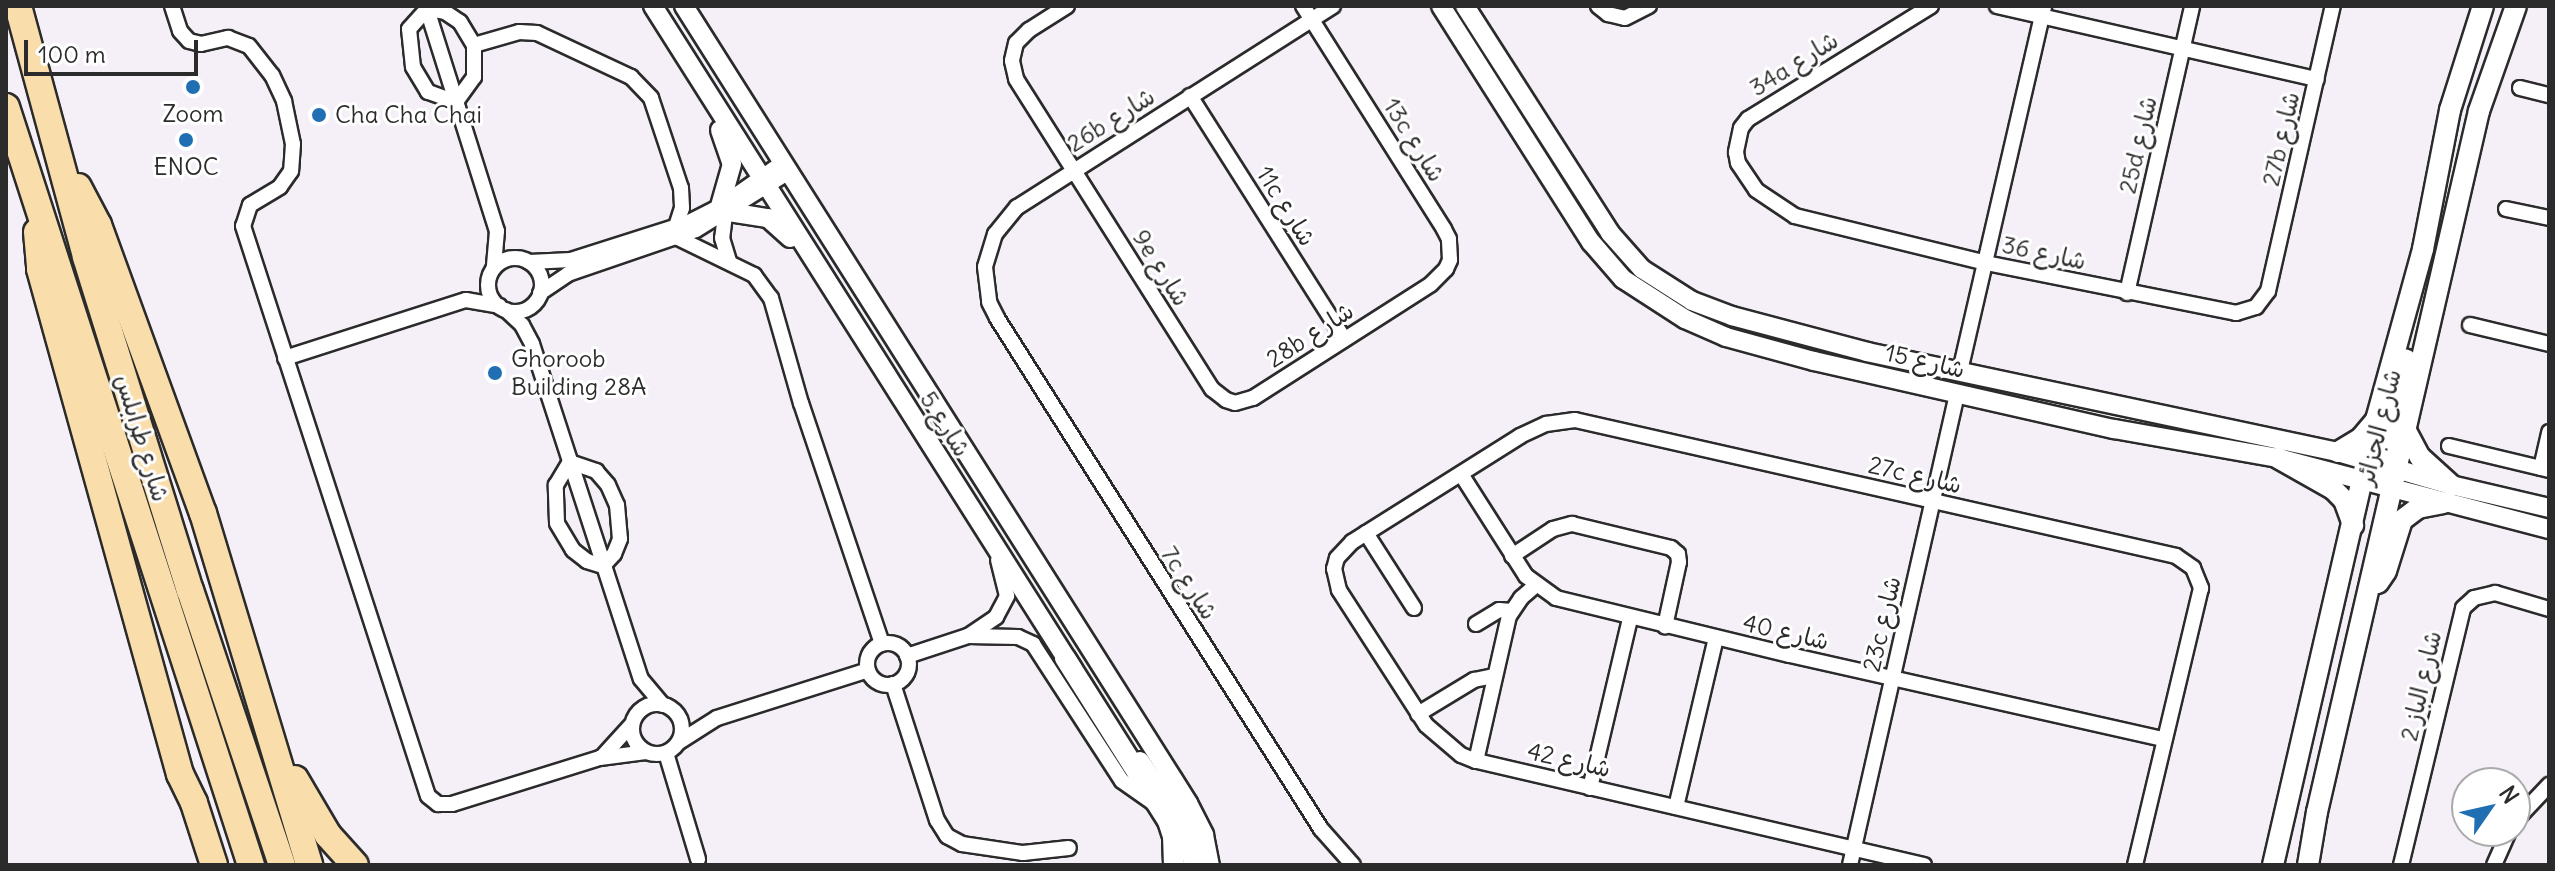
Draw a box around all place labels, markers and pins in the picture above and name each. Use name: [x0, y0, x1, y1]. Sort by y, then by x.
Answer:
marker: Zoom: [184, 78, 202, 96]
place label: Zoom: [162, 100, 224, 128]
place label: Cha Cha Chai: [335, 101, 482, 129]
marker: Cha Cha Chai: [310, 106, 328, 124]
marker: ENOC: [177, 131, 195, 149]
place label: ENOC: [153, 153, 219, 181]
place label: Ghoroob Building 28A: [511, 345, 646, 401]
marker: Ghoroob Building 28A: [486, 364, 504, 382]

